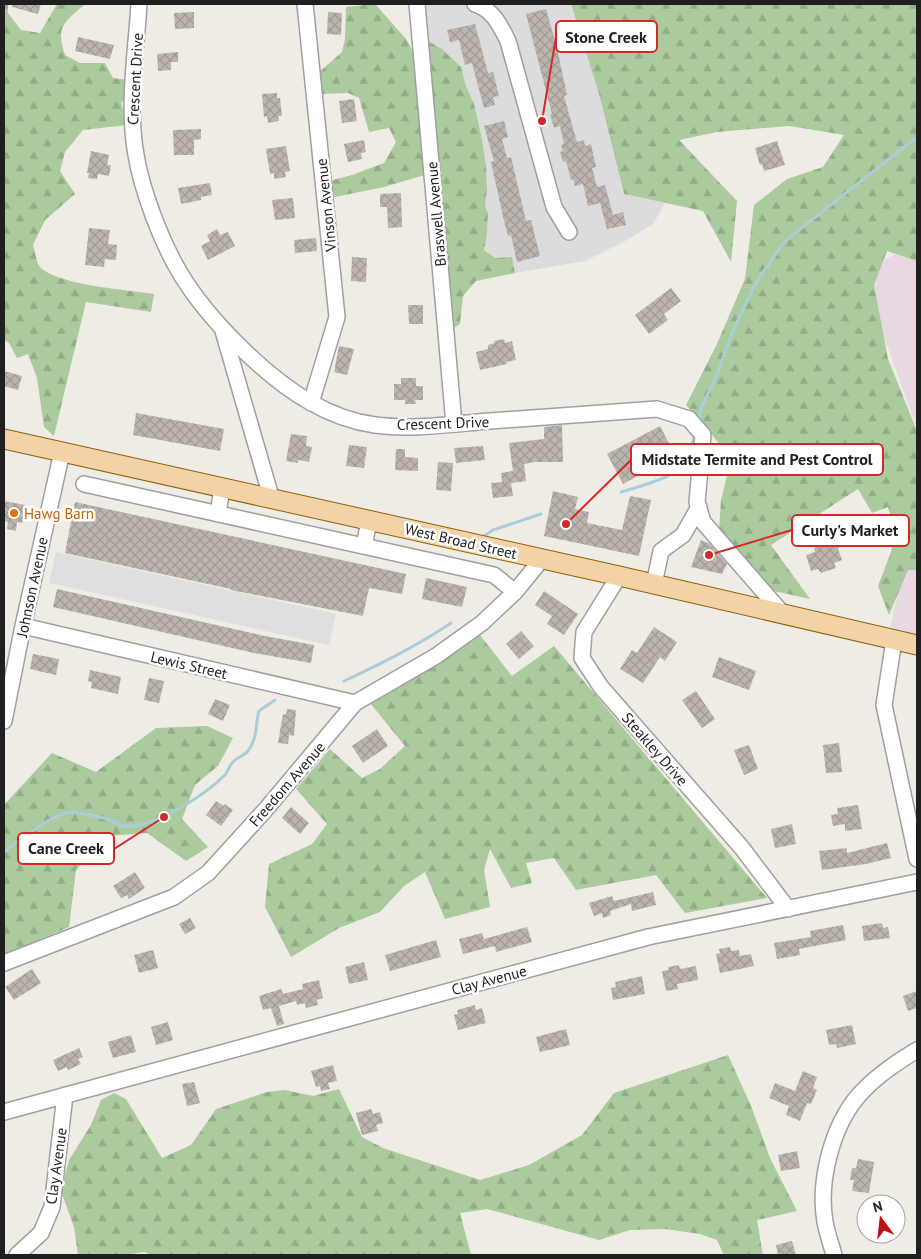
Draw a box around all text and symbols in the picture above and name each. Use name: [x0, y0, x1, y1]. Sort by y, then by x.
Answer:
callout: Stone Creek: [556, 21, 657, 52]
text: Stone Creek: [565, 27, 647, 47]
street label: Crescent Drive: [123, 32, 147, 126]
street label: Vinson Avenue: [312, 157, 340, 254]
street label: Braswell Avenue: [422, 161, 450, 267]
street label: Crescent Drive: [397, 412, 489, 434]
callout: Midstate Termite and Pest Control: [631, 444, 883, 475]
text: Midstate Termite and Pest Control: [641, 449, 873, 469]
place label: Hawg Barn: [24, 504, 94, 523]
marker: Hawg Barn: [8, 507, 20, 519]
callout: Curly's Market: [792, 515, 909, 546]
street label: West Broad Street: [403, 519, 519, 563]
text: Curly's Market: [802, 520, 899, 540]
street label: Johnson Avenue: [12, 535, 52, 640]
street label: Lewis Street: [149, 647, 229, 683]
street label: Steakley Drive: [618, 708, 692, 790]
street label: Freedom Avenue: [245, 738, 329, 830]
callout: Cane Creek: [18, 833, 114, 864]
text: Cane Creek: [28, 838, 104, 858]
street label: Clay Avenue: [449, 961, 529, 999]
street label: Clay Avenue: [41, 1126, 71, 1206]
north arrow: [856, 1194, 906, 1244]
text: N: [871, 1197, 884, 1216]

